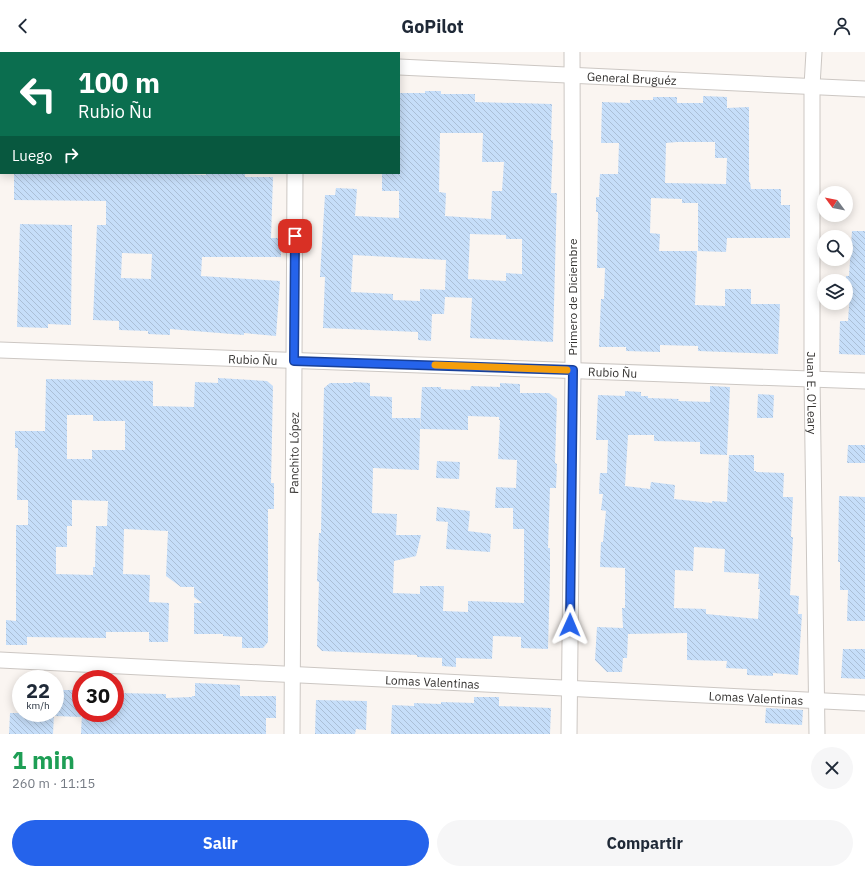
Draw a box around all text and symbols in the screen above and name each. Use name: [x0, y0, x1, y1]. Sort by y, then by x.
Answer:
icon: back: [12, 15, 34, 37]
text: GoPilot: [401, 15, 464, 38]
icon: person: [831, 15, 853, 37]
text: 100 m: [78, 64, 160, 101]
icon: left: [12, 68, 64, 120]
street label: General Bruguéz: [587, 68, 677, 88]
text: Rubio Ñu: [78, 100, 152, 123]
icon: right: [60, 144, 82, 166]
text: Luego: [12, 146, 52, 165]
north arrow: [817, 186, 853, 222]
map controls: [817, 186, 853, 310]
pin: [278, 219, 312, 253]
icon: arrive: [284, 225, 306, 247]
button: search: [817, 230, 853, 266]
street label: Primero de Diciembre: [565, 238, 580, 355]
button: layers: [817, 274, 853, 310]
street label: Rubio Ñu: [228, 351, 278, 367]
street label: Juan E. O'Leary: [804, 351, 820, 434]
street label: Rubio Ñu: [588, 364, 638, 380]
street label: Panchito López: [286, 412, 301, 494]
position arrow: [549, 604, 591, 646]
speed limit sign: 30: [72, 670, 124, 722]
street label: Lomas Valentinas: [385, 672, 480, 691]
text: 22: [26, 677, 50, 704]
street label: Lomas Valentinas: [708, 688, 804, 707]
text: km/h: [26, 699, 50, 712]
text: 1 min: [12, 744, 75, 776]
button: close: [811, 747, 853, 789]
text: 260 m · 11:15: [12, 775, 95, 792]
button: Salir: [12, 820, 429, 866]
button: Compartir: [437, 820, 853, 866]

